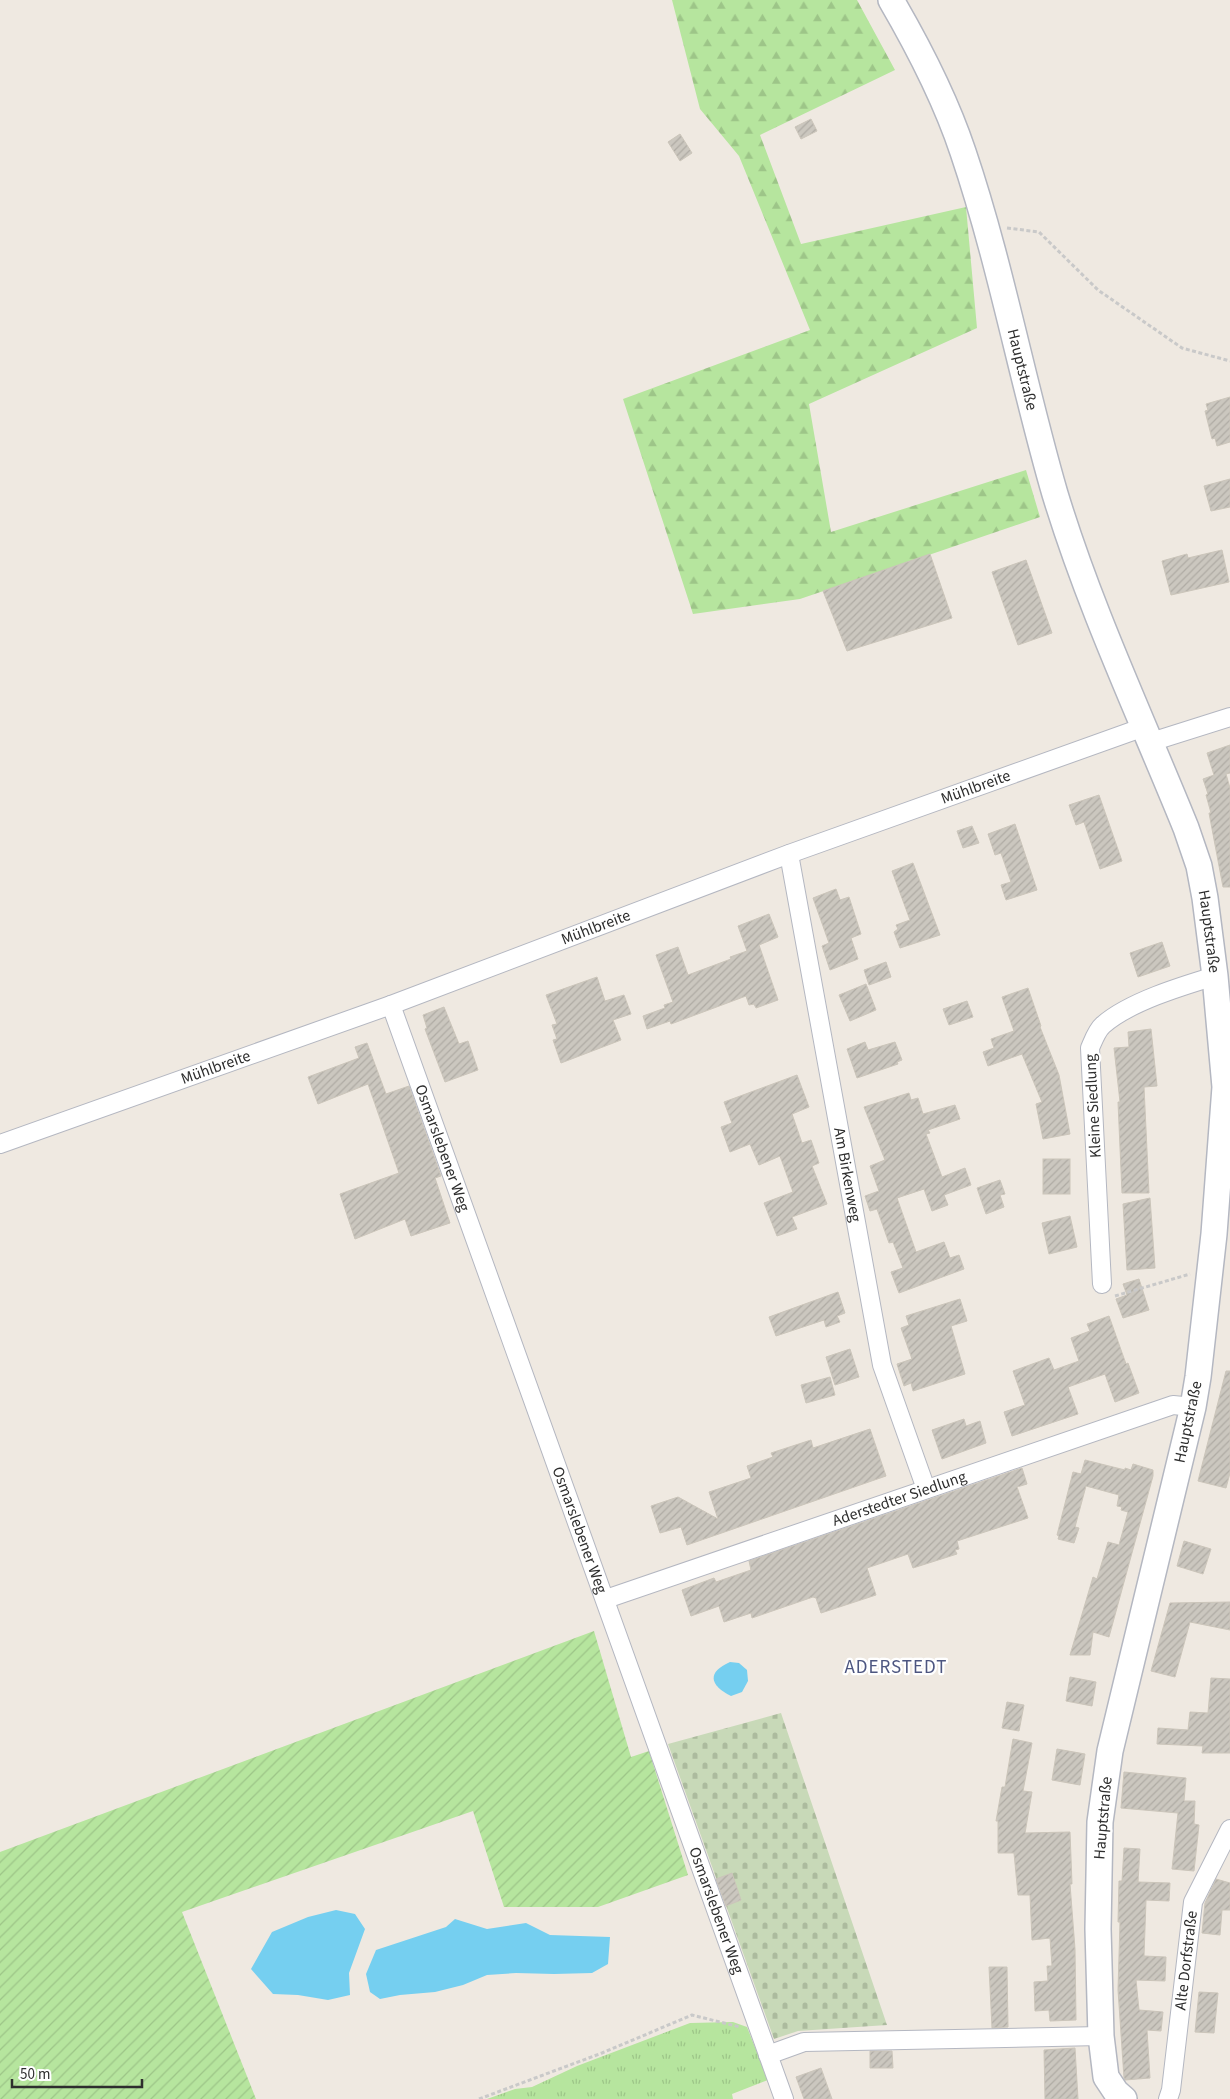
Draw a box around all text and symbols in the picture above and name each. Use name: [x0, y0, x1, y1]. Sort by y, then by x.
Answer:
street label: Hauptstraße: [1002, 326, 1043, 413]
street label: Mühlbreite: [938, 765, 1014, 810]
street label: Hauptstraße: [1193, 888, 1225, 974]
street label: Mühlbreite: [558, 904, 634, 950]
street label: Mühlbreite: [178, 1045, 254, 1090]
street label: Kleine Siedlung: [1079, 1053, 1107, 1159]
street label: Osmarslebener Weg: [409, 1081, 475, 1215]
street label: Am Birkenweg: [828, 1126, 867, 1224]
street label: Hauptstraße: [1169, 1379, 1207, 1465]
street label: Osmarslebener Weg: [547, 1464, 613, 1597]
street label: Aderstedter Siedlung: [829, 1466, 969, 1532]
district label: ADERSTEDT: [845, 1654, 947, 1681]
street label: Hauptstraße: [1088, 1776, 1118, 1860]
street label: Osmarslebener Weg: [683, 1844, 749, 1977]
street label: Alte Dorfstraße: [1169, 1909, 1203, 2011]
scale bar: [12, 2056, 142, 2088]
text: 50 m: [20, 2064, 50, 2085]

